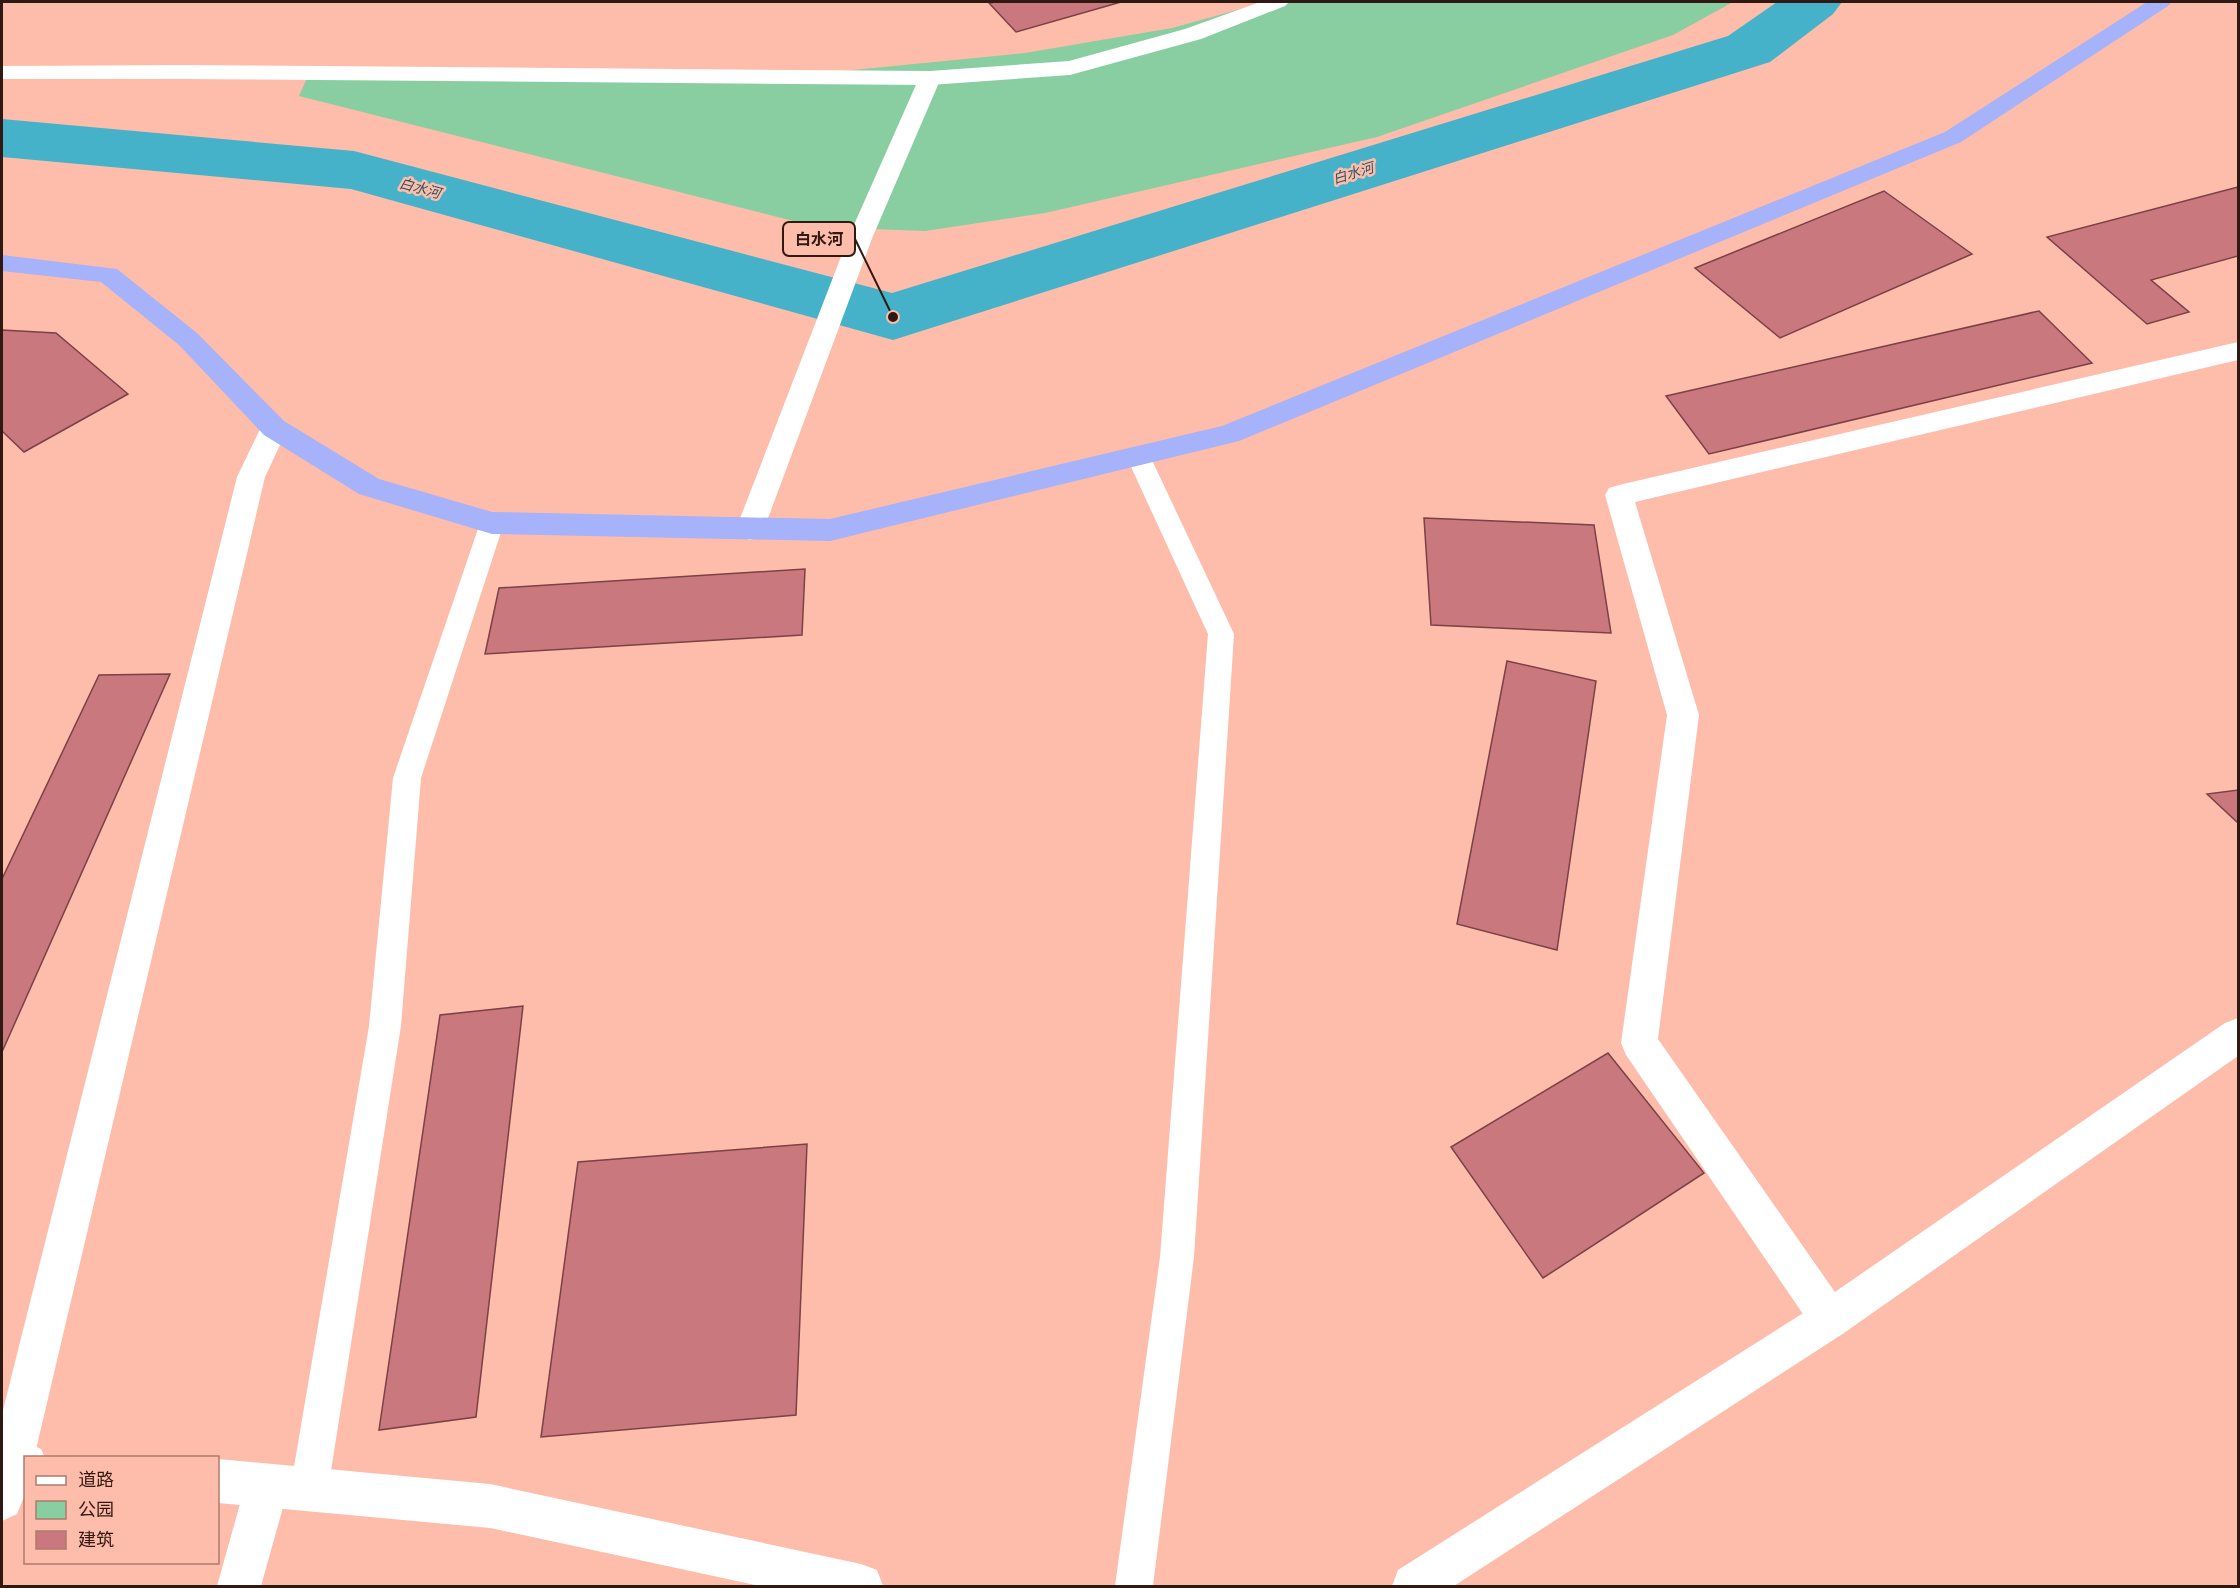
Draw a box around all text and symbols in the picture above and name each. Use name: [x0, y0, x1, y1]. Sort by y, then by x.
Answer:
water label: 白水河: [1331, 158, 1378, 187]
water label: 白水河: [398, 175, 445, 202]
callout: 白水河: [783, 222, 855, 256]
text: 白水河: [795, 230, 843, 249]
legend: [24, 1456, 219, 1564]
text: 道路: [78, 1469, 114, 1490]
text: 公园: [78, 1499, 114, 1520]
text: 建筑: [78, 1529, 114, 1550]

